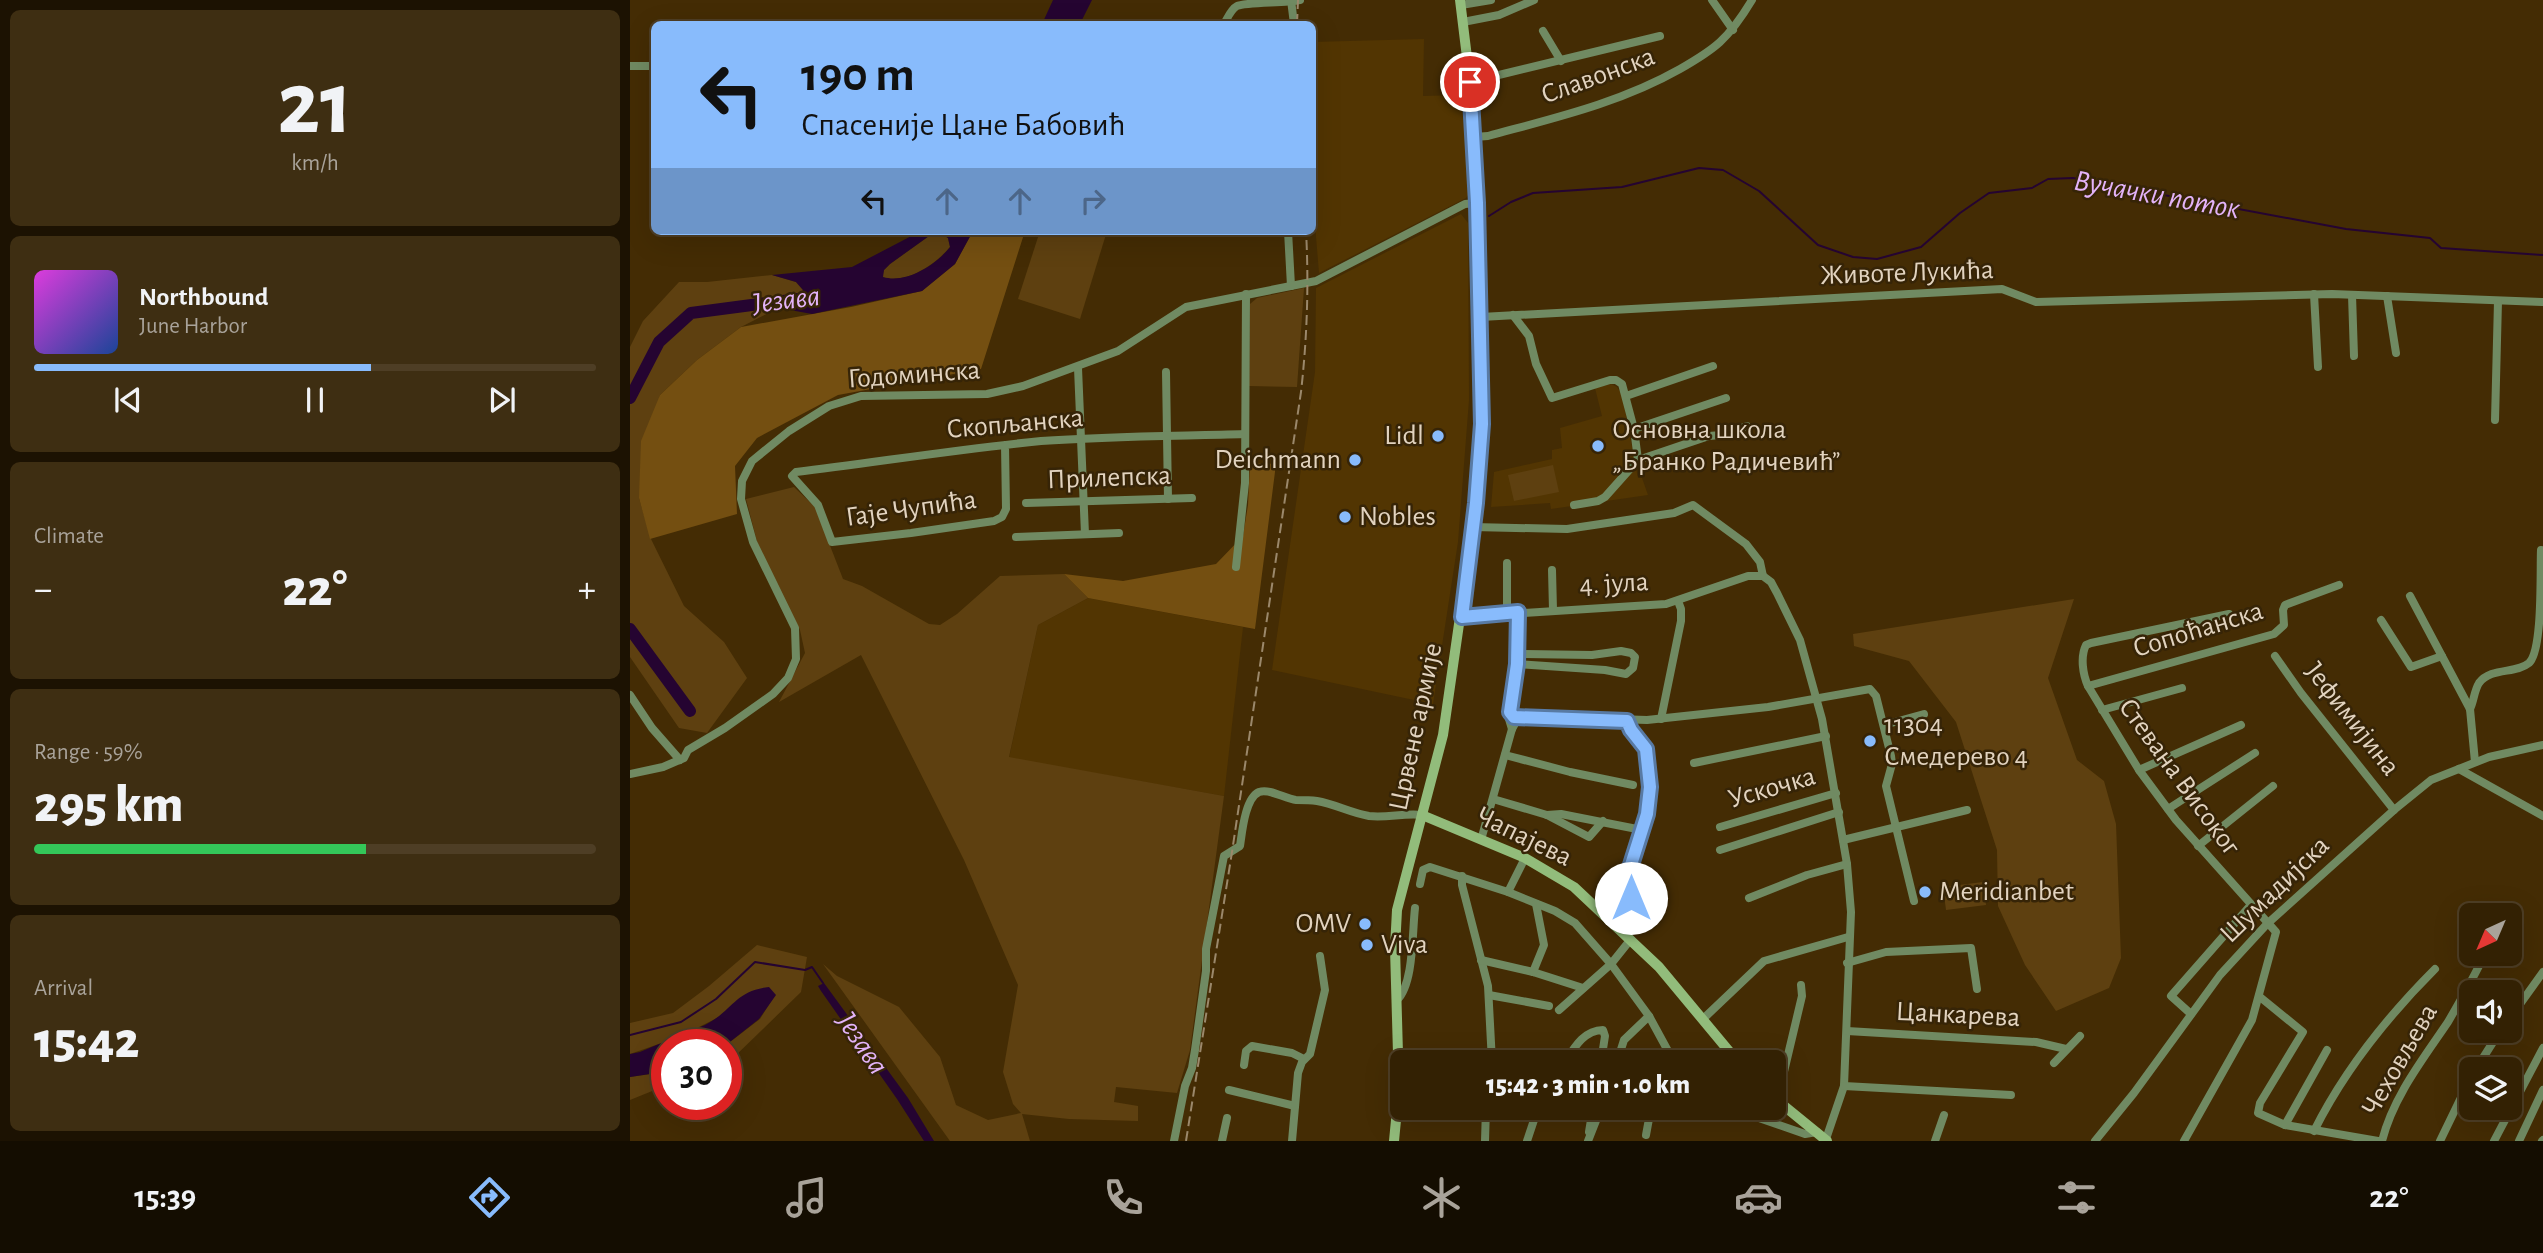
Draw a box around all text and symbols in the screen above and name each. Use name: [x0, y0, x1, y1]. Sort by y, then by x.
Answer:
street label: Славонска: [1537, 42, 1659, 109]
icon: left: [686, 49, 777, 140]
text: 190 m: [801, 51, 915, 100]
pin: [1440, 52, 1500, 112]
text: 21: [277, 59, 353, 150]
icon: arrive: [1451, 63, 1489, 101]
text: Спасеније Цане Бабовић: [801, 109, 1125, 141]
text: km/h: [291, 152, 339, 175]
water label: Вучачки поток: [2072, 166, 2243, 224]
icon: left: [855, 182, 893, 220]
icon: ahead: [928, 182, 966, 220]
icon: ahead: [1001, 182, 1039, 220]
icon: right: [1074, 182, 1112, 220]
street label: Животе Лукића: [1820, 256, 1995, 290]
water label: Језава: [749, 281, 822, 319]
text: Northbound: [139, 284, 268, 310]
text: June Harbor: [139, 315, 247, 338]
street label: Годоминска: [847, 356, 981, 394]
icon: previous: [109, 381, 147, 419]
icon: pause: [296, 381, 334, 419]
icon: next: [483, 381, 521, 419]
street label: Скопљанска: [945, 404, 1085, 444]
place label: Основна школа „Бранко Радичевић”: [1612, 416, 1840, 476]
place label: Lidl: [1384, 422, 1424, 450]
marker: Lidl: [1430, 428, 1446, 444]
marker: Основна школа „Бранко Радичевић”: [1590, 438, 1606, 454]
place label: Deichmann: [1214, 446, 1341, 474]
marker: Deichmann: [1347, 452, 1363, 468]
street label: Прилепска: [1047, 462, 1172, 494]
street label: Гаје Чупића: [844, 486, 978, 532]
place label: Nobles: [1359, 503, 1436, 531]
marker: Nobles: [1337, 509, 1353, 525]
text: Climate: [34, 525, 104, 548]
text: 22°: [282, 563, 348, 615]
street label: 4. јула: [1579, 568, 1650, 600]
text: −: [34, 571, 52, 609]
text: +: [578, 571, 596, 609]
street label: Сопоћанска: [2129, 597, 2267, 663]
street label: Црвене армије: [1385, 641, 1447, 813]
street label: Јефимијина: [2299, 657, 2405, 781]
street label: Стевана Високог: [2113, 694, 2245, 861]
place label: 11304 Смедерево 4: [1884, 711, 2028, 771]
marker: 11304 Смедерево 4: [1862, 733, 1878, 749]
text: Range · 59%: [34, 741, 143, 764]
street label: Ускочка: [1725, 762, 1819, 814]
text: 295 km: [34, 779, 183, 831]
street label: Чапајева: [1472, 802, 1576, 872]
street label: Шумадијска: [2215, 831, 2335, 949]
position arrow: [1594, 861, 1668, 935]
place label: Meridianbet: [1939, 878, 2074, 906]
marker: Meridianbet: [1917, 884, 1933, 900]
north arrow: [2459, 903, 2522, 966]
map controls: [2459, 903, 2522, 1120]
place label: OMV: [1296, 910, 1351, 938]
marker: OMV: [1357, 916, 1373, 932]
place label: Viva: [1381, 931, 1428, 959]
marker: Viva: [1359, 937, 1375, 953]
text: Arrival: [34, 977, 93, 1000]
button: sound: [2459, 980, 2522, 1043]
street label: Цанкарева: [1895, 998, 2021, 1032]
street label: Чеховљева: [2357, 999, 2443, 1121]
water label: Језава: [830, 1006, 894, 1080]
text: 15:42: [34, 1015, 139, 1067]
speed limit sign: 30: [651, 1029, 742, 1120]
button: layers: [2459, 1057, 2522, 1120]
text: 15:42 · 3 min · 1.0 km: [1486, 1072, 1690, 1098]
icon: directions: [465, 1173, 514, 1222]
icon: music: [782, 1173, 831, 1222]
icon: phone: [1099, 1173, 1148, 1222]
icon: climate: [1417, 1173, 1466, 1222]
icon: car: [1734, 1173, 1783, 1222]
icon: filters: [2052, 1173, 2101, 1222]
text: 15:39: [134, 1181, 196, 1213]
text: 22°: [2369, 1181, 2409, 1213]

